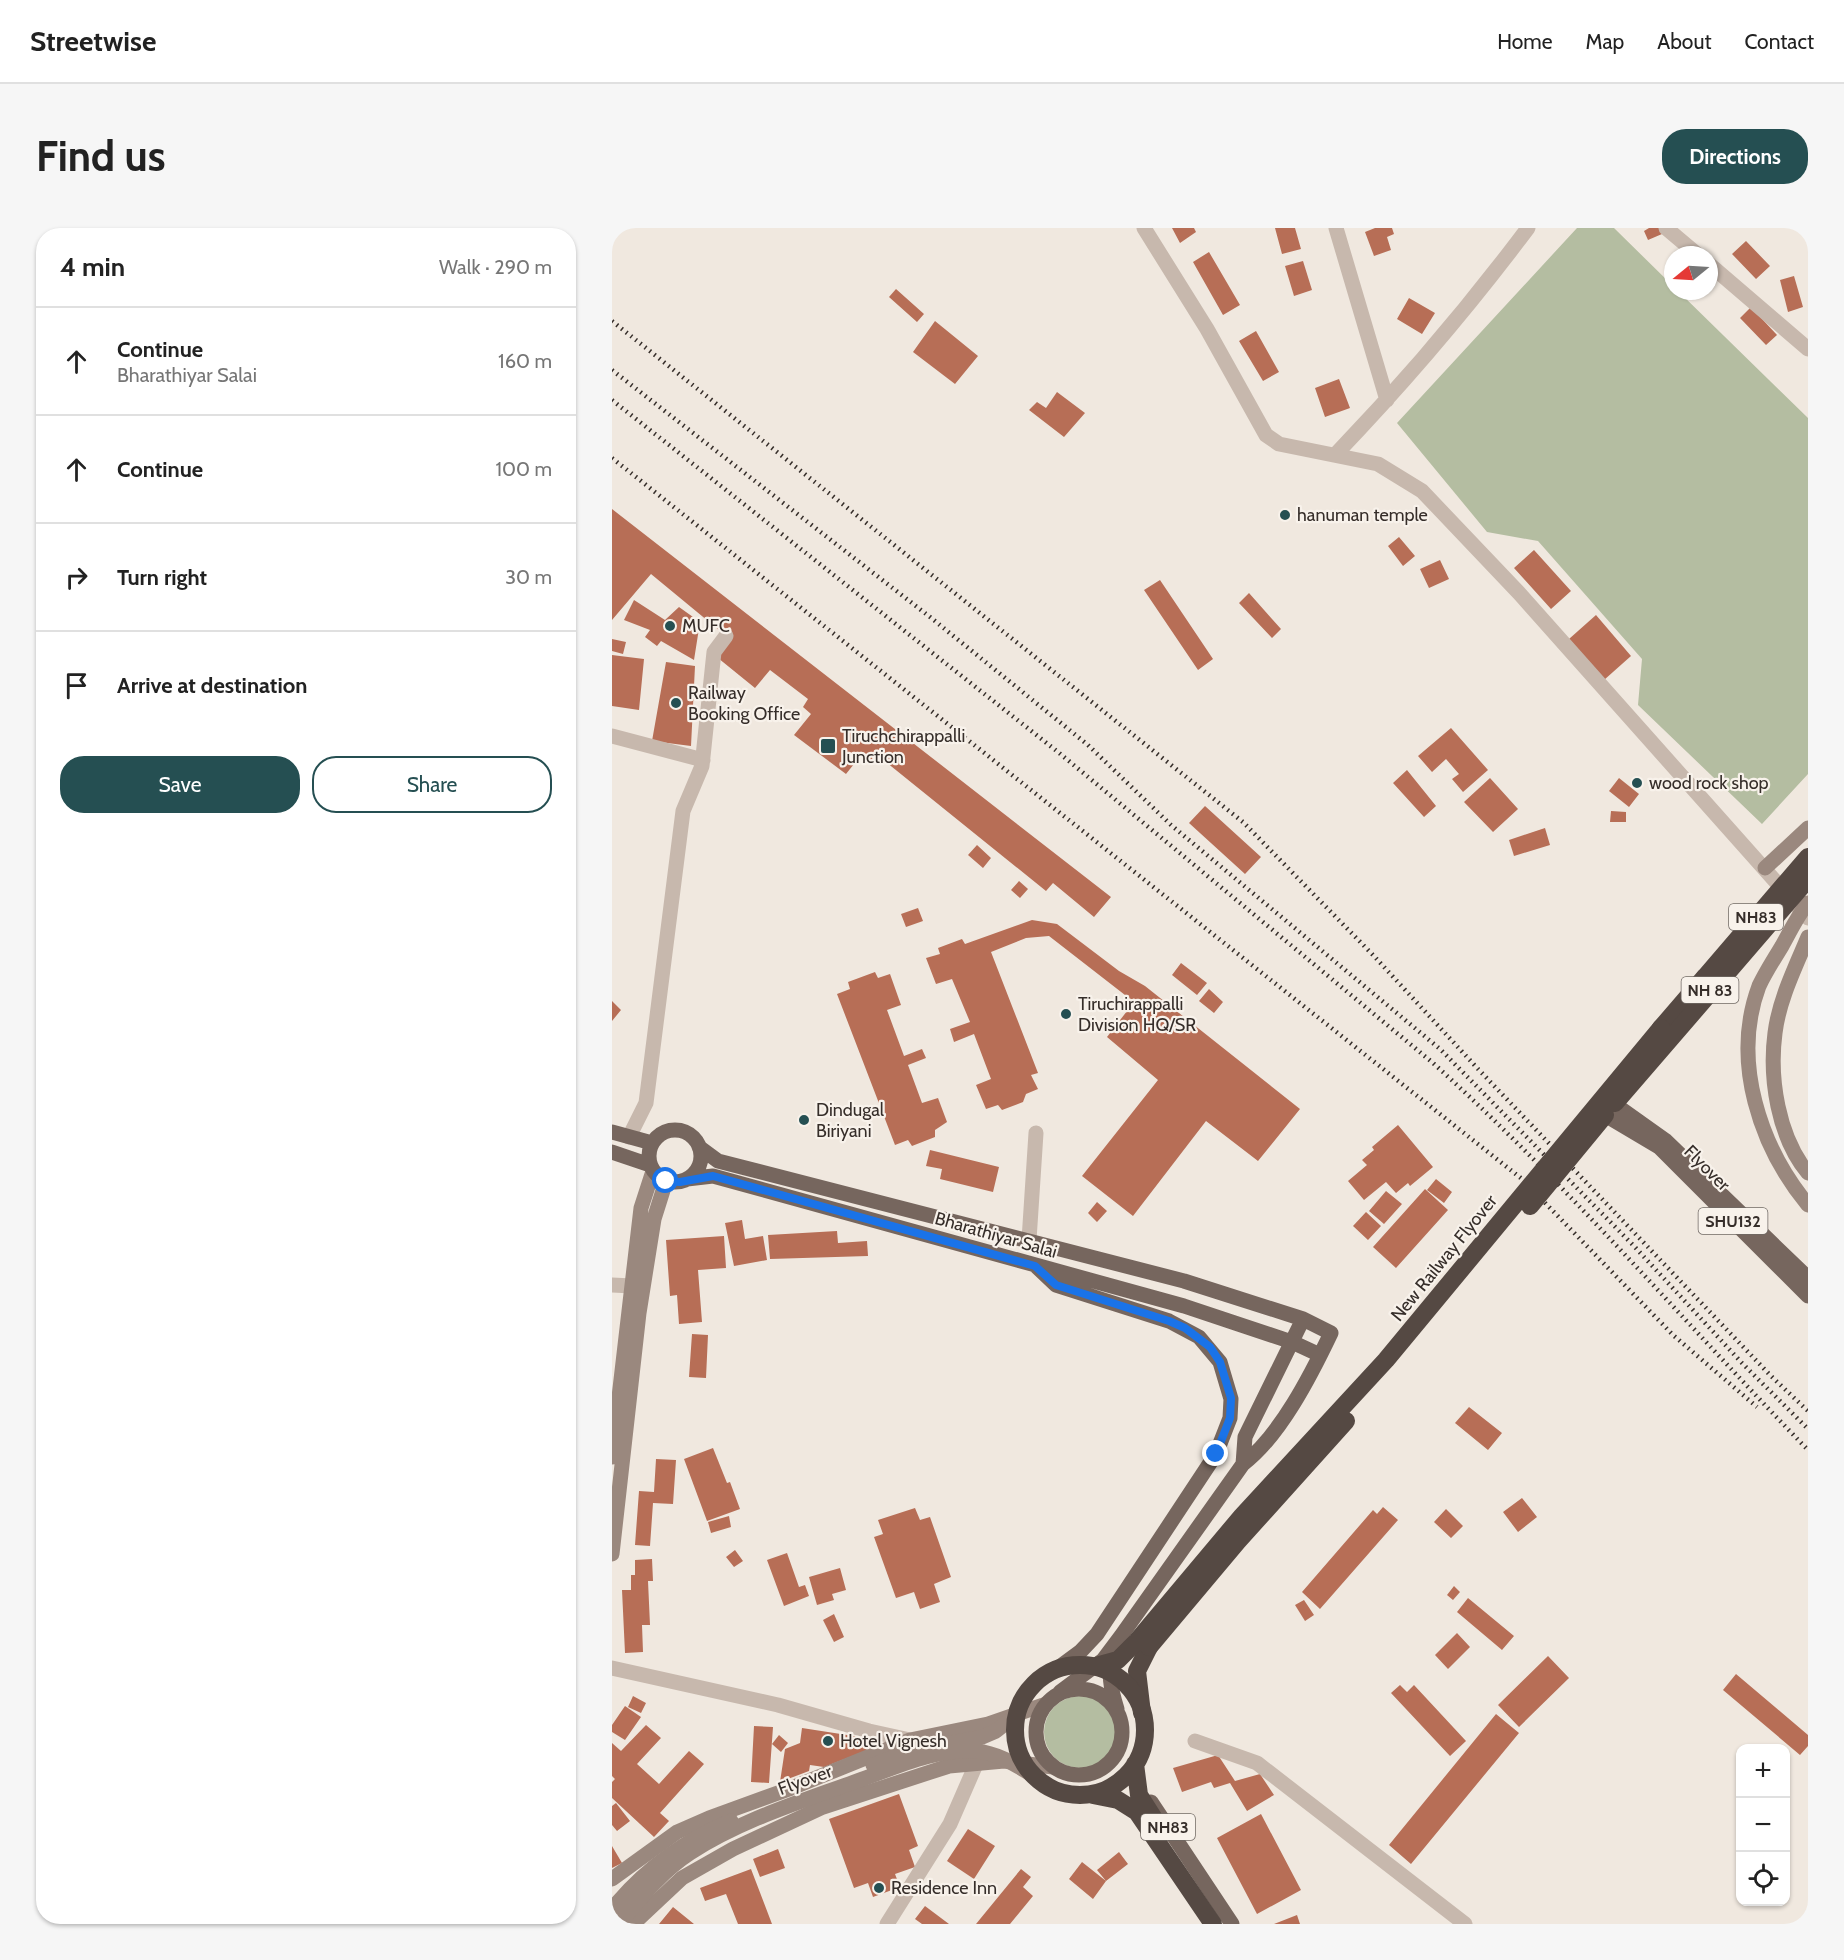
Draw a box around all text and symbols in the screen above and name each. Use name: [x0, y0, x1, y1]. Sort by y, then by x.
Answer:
text: Streetwise: [30, 24, 156, 58]
text: Home: [1497, 29, 1553, 54]
text: Map: [1586, 29, 1624, 54]
text: About: [1657, 29, 1711, 54]
text: Contact: [1744, 29, 1814, 54]
button: Directions: [1662, 129, 1808, 184]
text: Find us: [36, 130, 165, 182]
north arrow: [1664, 246, 1718, 300]
text: 4 min: [60, 251, 125, 283]
text: Walk · 290 m: [439, 255, 552, 279]
text: Continue: [117, 336, 203, 363]
icon: ahead: [60, 345, 93, 378]
text: 160 m: [498, 349, 552, 373]
text: Bharathiyar Salai: [117, 363, 257, 387]
icon: ahead: [60, 453, 93, 486]
text: Continue: [117, 456, 203, 483]
text: 100 m: [496, 457, 552, 481]
place label: hanuman temple: [1297, 504, 1428, 526]
marker: hanuman temple: [1278, 508, 1292, 522]
icon: right: [60, 561, 93, 594]
text: Turn right: [117, 564, 207, 591]
text: 30 m: [505, 565, 552, 589]
place label: MUFC: [682, 615, 730, 637]
marker: MUFC: [663, 619, 677, 633]
icon: arrive: [60, 669, 93, 702]
text: Arrive at destination: [117, 672, 307, 699]
place label: Railway Booking Office: [688, 682, 800, 725]
marker: Railway Booking Office: [669, 696, 683, 710]
place label: Tiruchchirappalli Junction: [841, 725, 965, 768]
marker: Tiruchchirappalli Junction: [819, 737, 837, 755]
button: Save: [60, 756, 300, 813]
button: Share: [312, 756, 552, 813]
place label: wood rock shop: [1649, 772, 1769, 794]
marker: wood rock shop: [1630, 776, 1644, 790]
road number: NH83: [1729, 904, 1783, 930]
road number: NH 83: [1682, 977, 1738, 1003]
place label: Tiruchirappalli Division HQ/SR: [1078, 993, 1196, 1036]
marker: Tiruchirappalli Division HQ/SR: [1059, 1007, 1073, 1021]
place label: Dindugal Biriyani: [816, 1099, 885, 1142]
marker: Dindugal Biriyani: [797, 1113, 811, 1127]
street label: Flyover: [1679, 1140, 1735, 1196]
route start: [652, 1167, 678, 1193]
street label: New Railway Flyover: [1386, 1190, 1502, 1326]
street label: Bharathiyar Salai: [932, 1207, 1060, 1263]
road number: SHU132: [1698, 1208, 1768, 1234]
route end: [1202, 1440, 1228, 1466]
place label: Hotel Vignesh: [840, 1730, 947, 1752]
marker: Hotel Vignesh: [821, 1734, 835, 1748]
map controls: [1736, 1744, 1790, 1906]
button: +: [1736, 1744, 1790, 1798]
street label: Flyover: [775, 1760, 835, 1800]
button: −: [1736, 1798, 1790, 1852]
road number: NH83: [1141, 1814, 1195, 1840]
button: locate: [1736, 1852, 1790, 1906]
place label: Residence Inn: [891, 1877, 997, 1899]
marker: Residence Inn: [872, 1881, 886, 1895]

